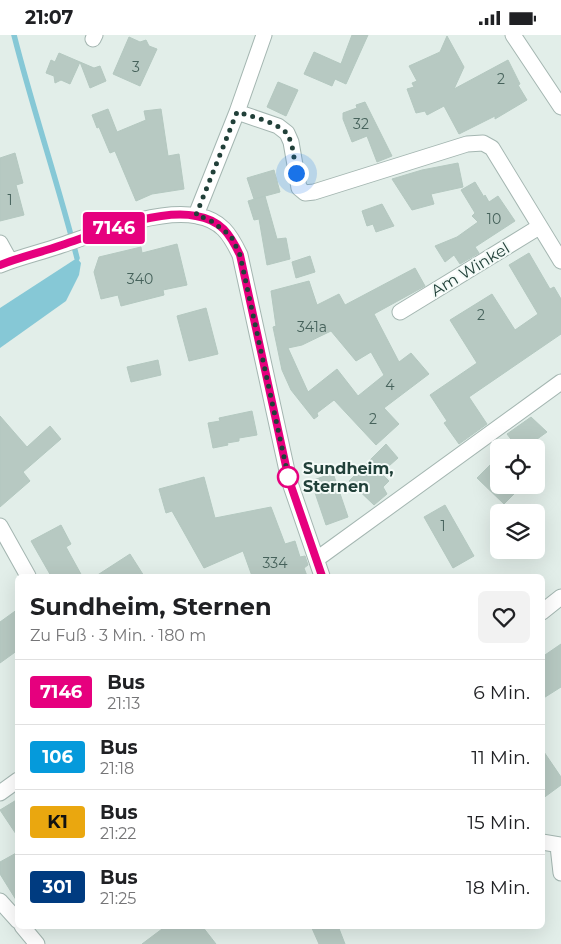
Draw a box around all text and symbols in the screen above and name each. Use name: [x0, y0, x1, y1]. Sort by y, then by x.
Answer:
text: 21:07: [25, 6, 73, 29]
house number: 3: [132, 58, 140, 76]
house number: 2: [497, 70, 505, 88]
house number: 32: [353, 115, 369, 133]
your location: [284, 161, 309, 186]
house number: 1: [7, 191, 13, 209]
house number: 10: [487, 210, 501, 228]
line badge: 7146: [79, 212, 149, 244]
text: 7146: [93, 217, 135, 239]
street label: Am Winkel: [427, 239, 513, 300]
house number: 340: [127, 270, 153, 288]
house number: 2: [477, 306, 485, 324]
house number: 341a: [297, 318, 327, 336]
house number: 4: [385, 376, 395, 394]
house number: 2: [369, 410, 377, 428]
map controls: [490, 439, 545, 559]
button: locate: [490, 439, 545, 494]
place label: Sundheim, Sternen: [303, 459, 393, 496]
marker: Sundheim, Sternen: [277, 466, 299, 488]
button: layers: [490, 504, 545, 559]
house number: 1: [440, 517, 446, 535]
house number: 334: [263, 554, 288, 572]
button: heart: [478, 591, 530, 643]
text: Sundheim, Sternen: [30, 592, 272, 621]
text: Zu Fuß · 3 Min. · 180 m: [30, 626, 206, 645]
text: Bus: [107, 671, 145, 694]
text: 7146: [40, 681, 82, 703]
text: 6 Min.: [473, 681, 530, 704]
text: 21:13: [107, 694, 140, 713]
text: Bus: [100, 736, 138, 759]
text: 106: [42, 746, 73, 768]
text: 11 Min.: [471, 746, 530, 769]
text: 21:18: [100, 759, 134, 778]
text: Bus: [100, 801, 138, 824]
text: K1: [47, 811, 68, 833]
text: 15 Min.: [467, 811, 530, 834]
text: 21:22: [100, 824, 136, 843]
text: Bus: [100, 866, 138, 889]
text: 301: [43, 876, 72, 898]
text: 18 Min.: [466, 876, 530, 899]
text: 21:25: [100, 889, 136, 908]

